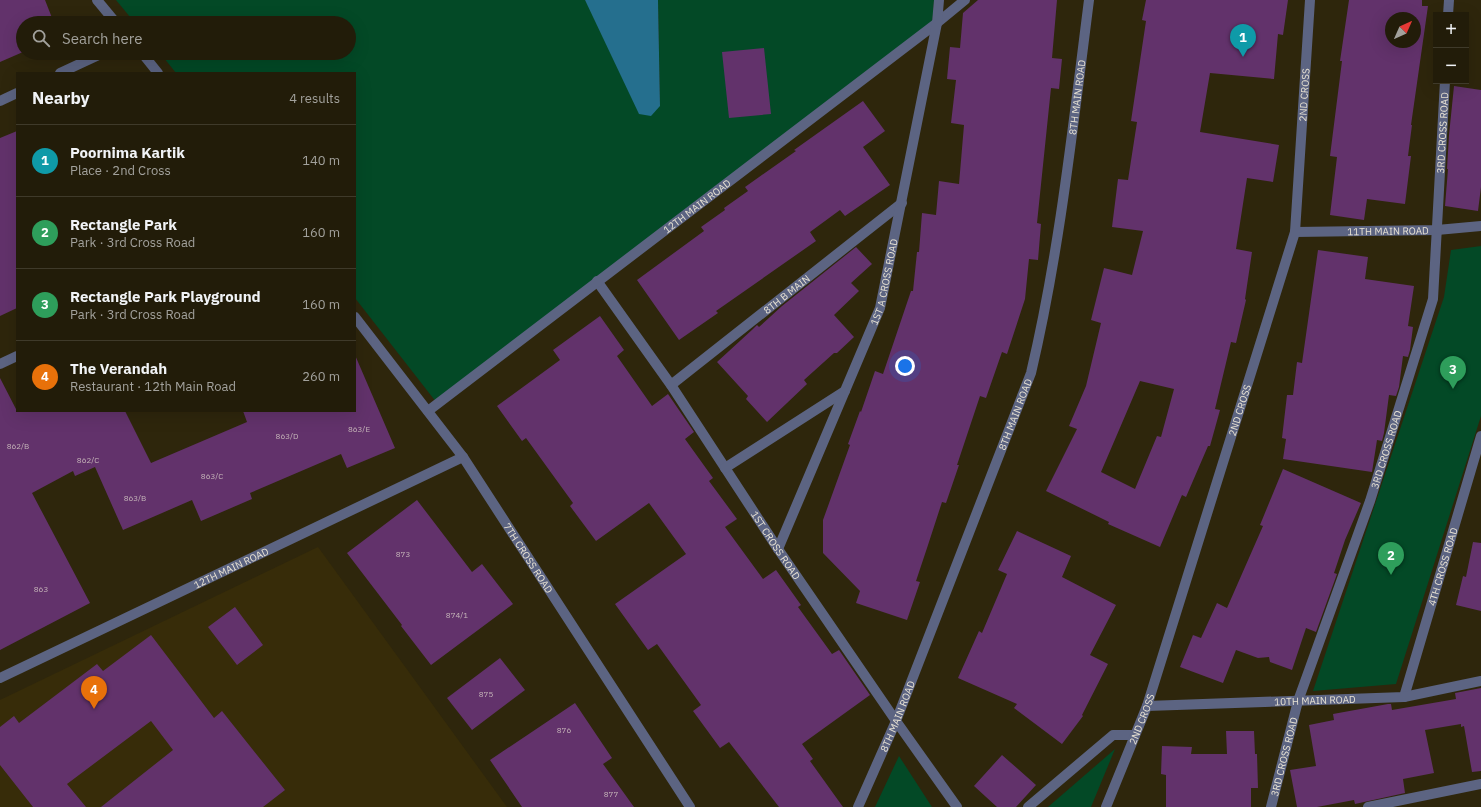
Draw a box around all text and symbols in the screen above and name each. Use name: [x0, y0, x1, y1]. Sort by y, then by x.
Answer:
north arrow: [1385, 12, 1421, 48]
map controls: [1433, 12, 1469, 84]
button: +: [1433, 12, 1469, 48]
search box: [16, 16, 356, 60]
pin: 1: [1230, 24, 1256, 57]
icon: search: [30, 27, 52, 49]
text: Search here: [62, 29, 142, 48]
button: −: [1433, 48, 1469, 84]
street label: 8TH MAIN ROAD: [1066, 59, 1088, 136]
street label: 2ND CROSS: [1296, 68, 1313, 122]
text: Nearby: [32, 87, 90, 109]
text: 4 results: [289, 90, 340, 107]
street label: 3RD CROSS ROAD: [1434, 92, 1451, 174]
text: Poornima Kartik: [70, 143, 185, 162]
text: 1: [41, 152, 49, 169]
text: 140 m: [302, 152, 340, 169]
text: Place · 2nd Cross: [70, 162, 171, 179]
street label: 12TH MAIN ROAD: [661, 176, 734, 236]
text: Rectangle Park: [70, 215, 177, 234]
text: 2: [41, 224, 49, 241]
text: 160 m: [302, 224, 340, 241]
street label: 11TH MAIN ROAD: [1347, 224, 1429, 238]
text: Park · 3rd Cross Road: [70, 234, 195, 251]
street label: 1ST A CROSS ROAD: [867, 237, 901, 327]
street label: 8TH B MAIN: [761, 272, 813, 317]
text: Rectangle Park Playground: [70, 287, 261, 306]
text: 3: [41, 296, 49, 313]
text: 160 m: [302, 296, 340, 313]
text: Park · 3rd Cross Road: [70, 306, 195, 323]
your location: [895, 356, 915, 376]
pin: 3: [1440, 356, 1466, 389]
text: The Verandah: [70, 359, 167, 378]
text: 4: [41, 368, 49, 385]
text: 260 m: [302, 368, 340, 385]
street label: 8TH MAIN ROAD: [996, 377, 1035, 452]
text: Restaurant · 12th Main Road: [70, 378, 236, 395]
street label: 2ND CROSS: [1226, 383, 1254, 438]
street label: 3RD CROSS ROAD: [1368, 408, 1405, 490]
house number: 863/E: [348, 424, 370, 434]
house number: 863/D: [276, 431, 298, 441]
house number: 862/B: [7, 441, 29, 451]
house number: 862/C: [77, 455, 99, 465]
house number: 863/C: [201, 471, 223, 481]
house number: 863/B: [124, 493, 146, 503]
street label: 1ST CROSS ROAD: [748, 509, 803, 582]
street label: 7TH CROSS ROAD: [500, 521, 556, 596]
street label: 4TH CROSS ROAD: [1425, 526, 1461, 607]
pin: 2: [1378, 542, 1404, 575]
street label: 12TH MAIN ROAD: [192, 545, 271, 592]
house number: 873: [396, 549, 410, 559]
house number: 863: [34, 584, 48, 594]
house number: 874/1: [446, 610, 468, 620]
pin: 4: [81, 676, 107, 709]
street label: 8TH MAIN ROAD: [877, 679, 918, 754]
house number: 875: [479, 689, 493, 699]
street label: 2ND CROSS: [1126, 692, 1158, 746]
street label: 10TH MAIN ROAD: [1274, 693, 1356, 709]
street label: 3RD CROSS ROAD: [1268, 715, 1301, 798]
house number: 876: [557, 725, 571, 735]
house number: 877: [604, 789, 618, 799]

